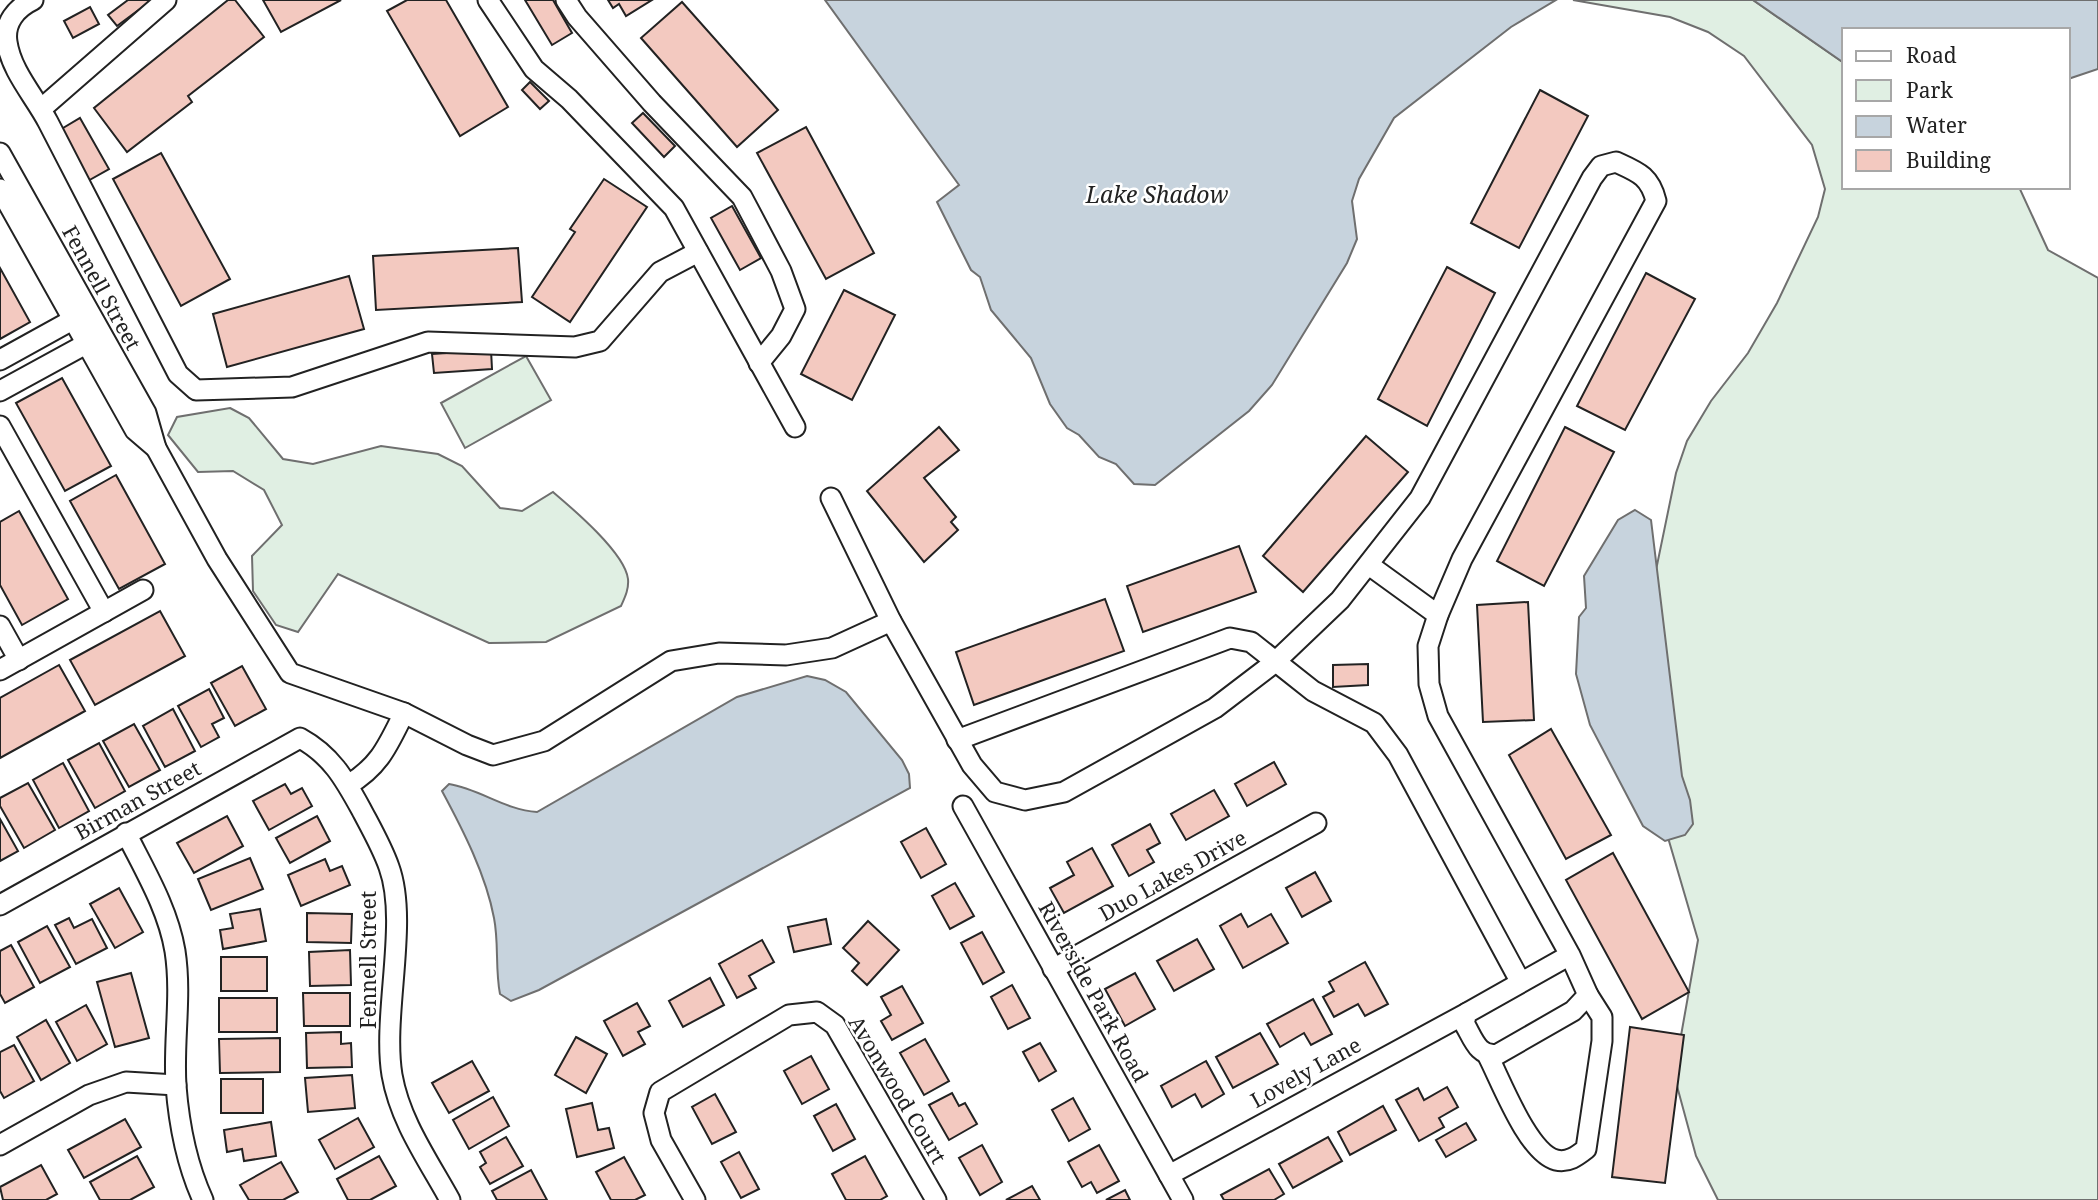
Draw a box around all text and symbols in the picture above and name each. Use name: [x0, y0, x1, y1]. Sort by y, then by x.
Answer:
legend: [1842, 28, 2070, 189]
text: Road: [1906, 41, 1957, 69]
text: Park: [1906, 76, 1953, 104]
text: Water: [1906, 111, 1967, 139]
text: Building: [1906, 146, 1991, 174]
water label: Lake Shadow: [1085, 178, 1228, 210]
street label: Fennell Street: [56, 220, 148, 355]
street label: Birman Street: [70, 754, 205, 846]
street label: Duo Lakes Drive: [1094, 823, 1251, 927]
street label: Fennell Street: [354, 891, 382, 1029]
street label: Riverside Park Road: [1033, 896, 1155, 1087]
street label: Avonwood Court: [843, 1010, 953, 1169]
street label: Lovely Lane: [1245, 1030, 1366, 1114]

